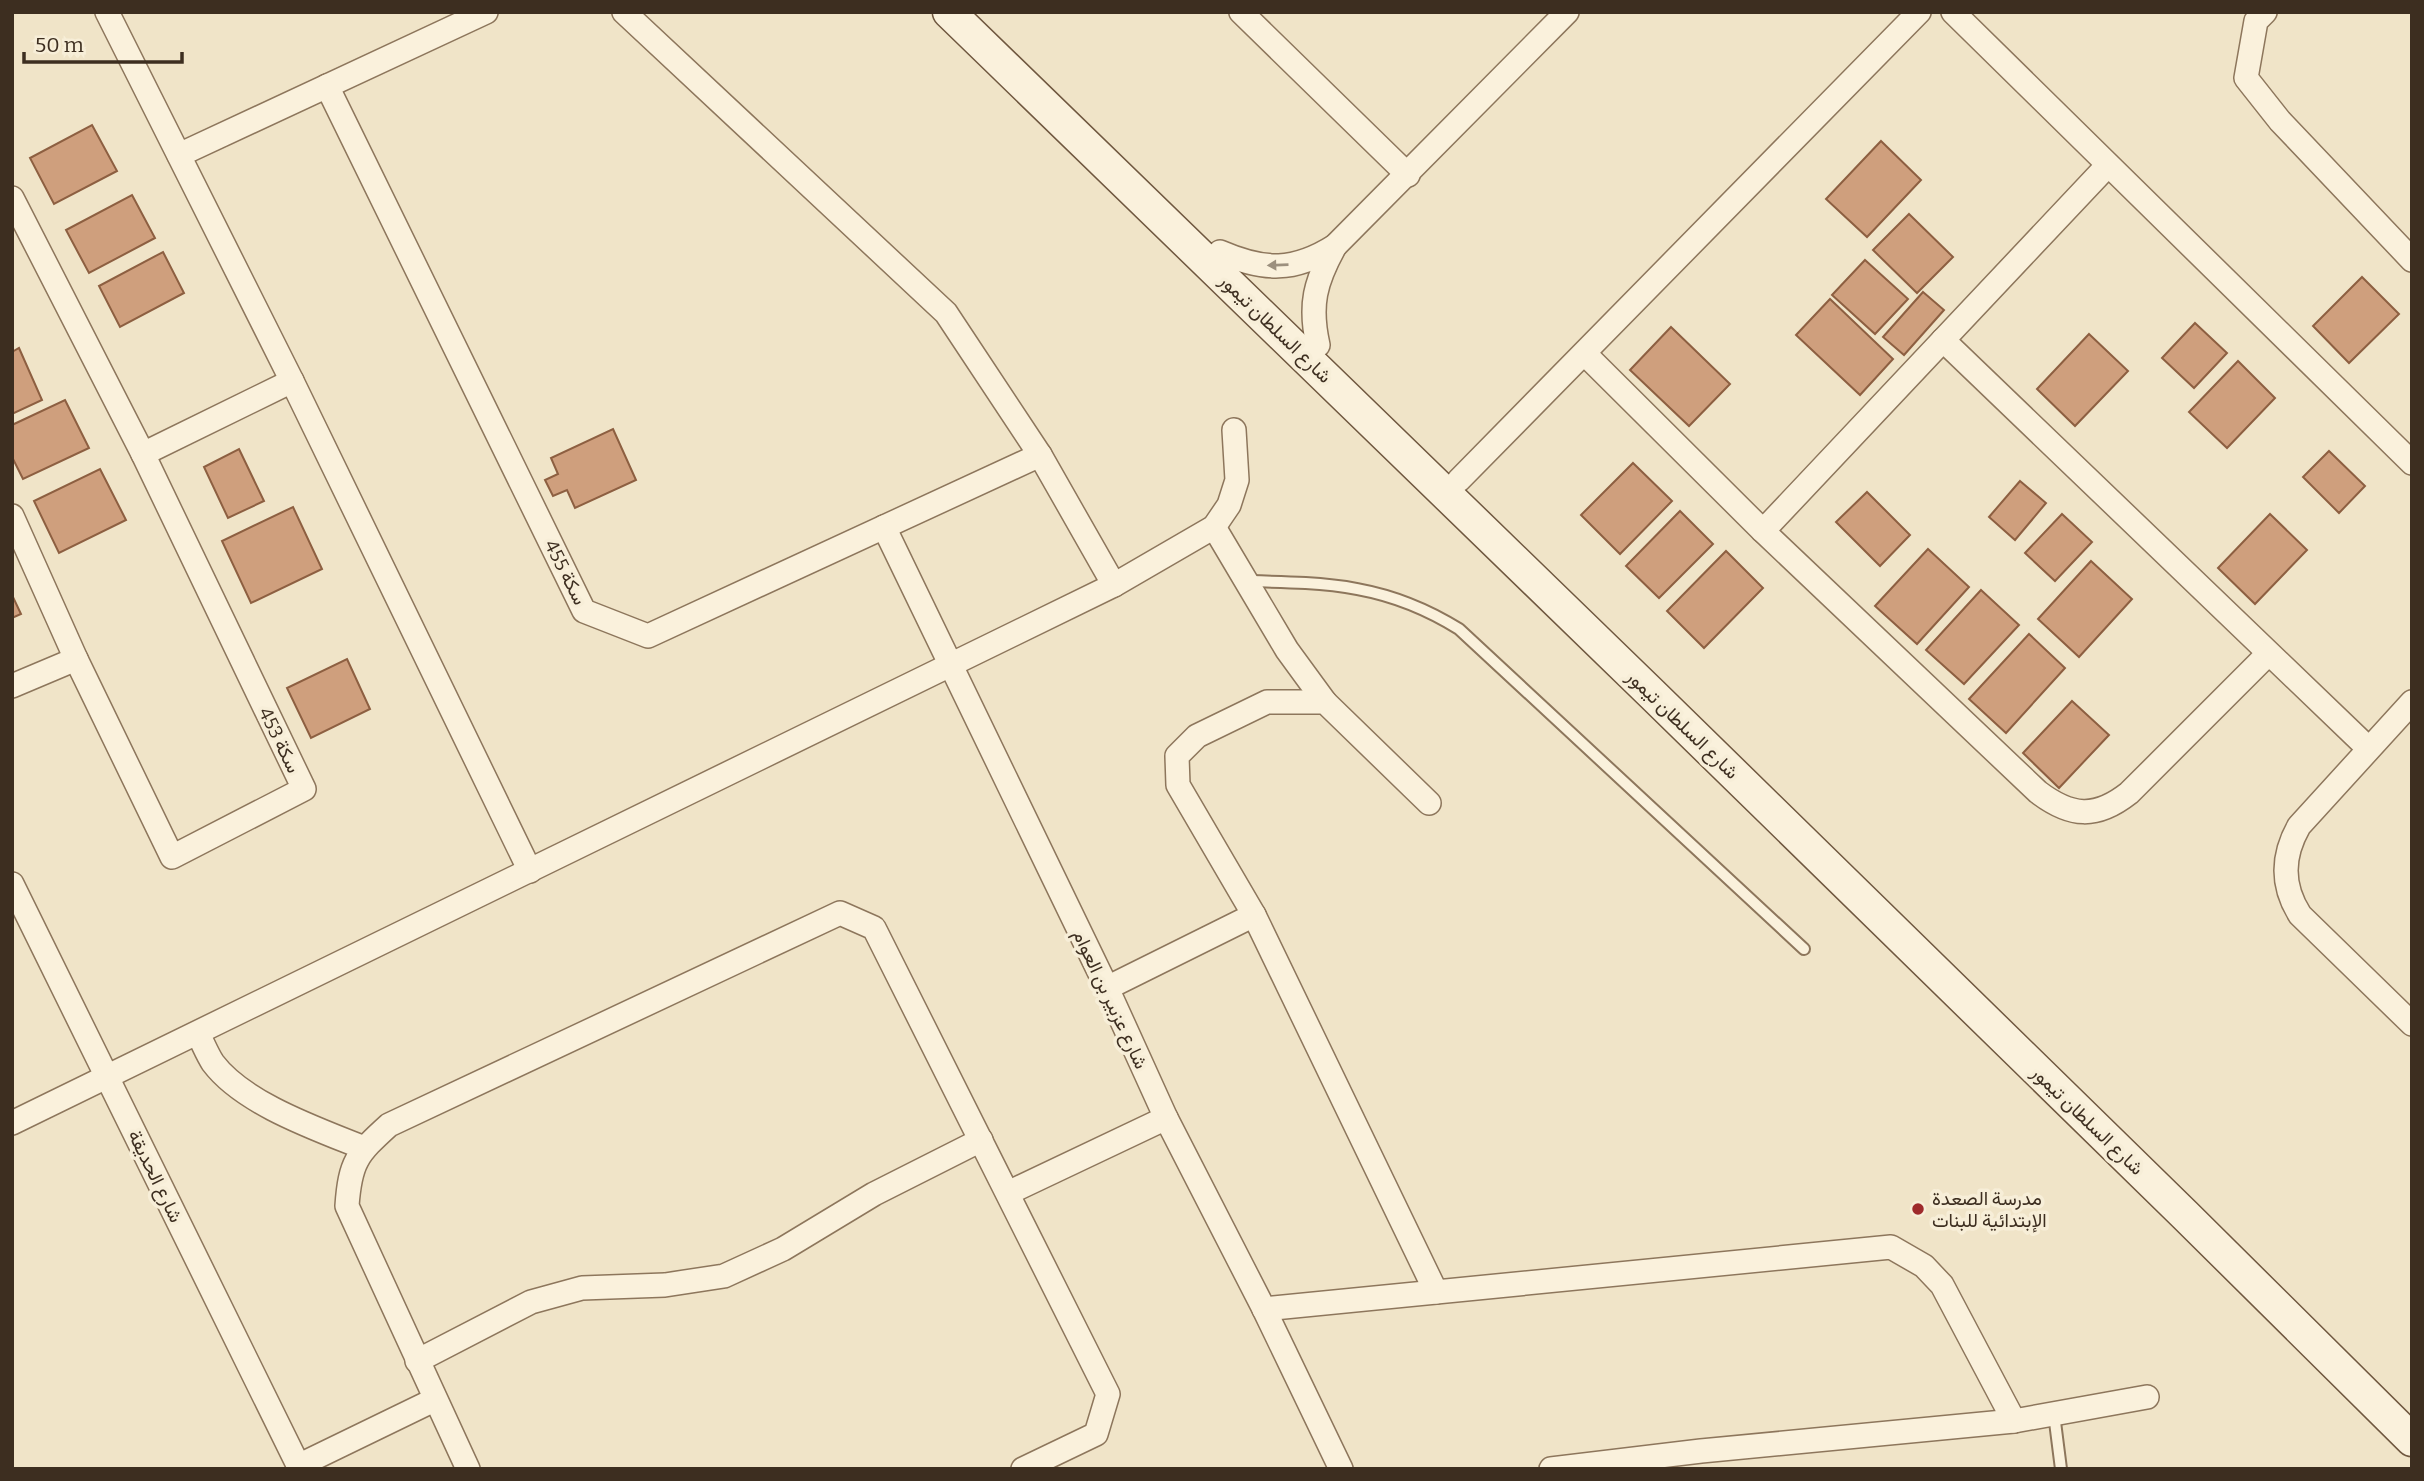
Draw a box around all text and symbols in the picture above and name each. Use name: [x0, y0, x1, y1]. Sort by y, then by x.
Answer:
scale bar: [24, 21, 182, 65]
text: 50 m: [35, 32, 84, 58]
one-way arrow: [1267, 260, 1289, 271]
street label: شارع السلطان تيمور: [1213, 268, 1337, 388]
street label: سكة 455: [539, 536, 592, 609]
street label: شارع السلطان تيمور: [1620, 664, 1744, 784]
street label: سكة 453: [254, 704, 305, 777]
street label: شارع عزبير بن العوام: [1067, 926, 1153, 1073]
street label: شارع السلطان تيمور: [2025, 1060, 2149, 1180]
street label: شارع الحديقة: [122, 1126, 188, 1227]
place label: مدرسة الصعدة الإبتدائية للبنات: [1932, 1187, 2047, 1233]
marker: مدرسة الصعدة الإبتدائية للبنات: [1910, 1201, 1926, 1217]

